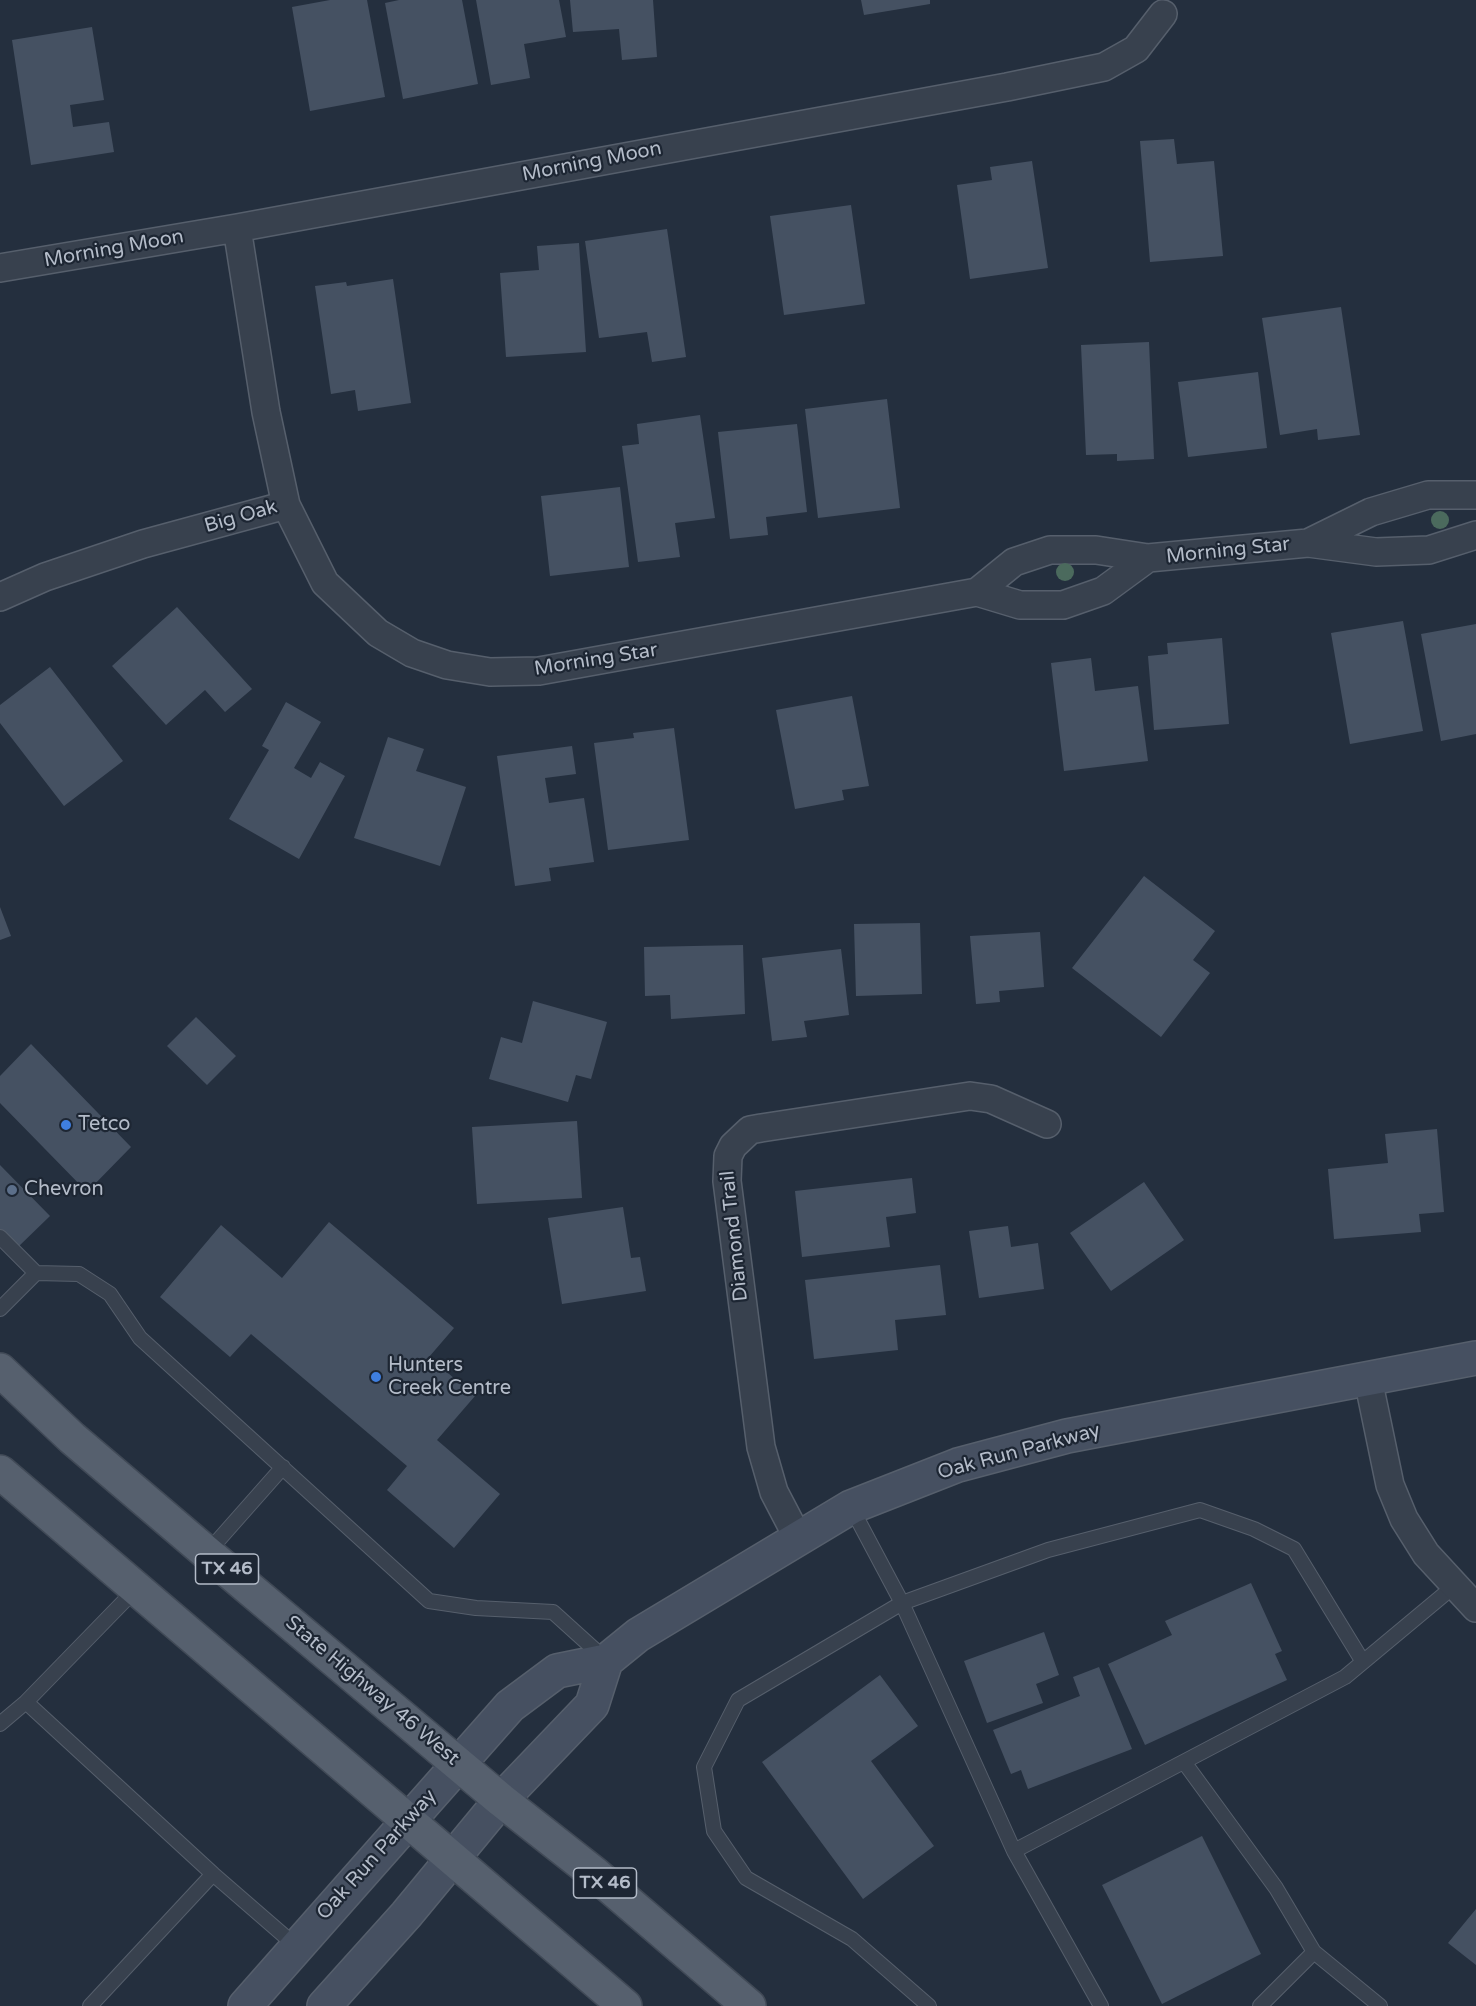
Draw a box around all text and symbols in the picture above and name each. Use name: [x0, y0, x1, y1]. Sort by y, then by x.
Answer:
street label: Morning Moon: [520, 137, 664, 187]
street label: Morning Moon: [42, 225, 186, 273]
street label: Big Oak: [202, 495, 280, 539]
street label: Morning Star: [1165, 533, 1291, 569]
street label: Morning Star: [533, 638, 659, 682]
place label: Tetco: [78, 1113, 130, 1137]
marker: Tetco: [59, 1118, 73, 1132]
street label: Diamond Trail: [716, 1169, 754, 1303]
place label: Chevron: [24, 1178, 104, 1202]
marker: Chevron: [5, 1183, 19, 1197]
place label: Hunters Creek Centre: [388, 1354, 511, 1401]
marker: Hunters Creek Centre: [369, 1370, 383, 1384]
street label: Oak Run Parkway: [935, 1419, 1103, 1485]
road number: TX 46: [196, 1554, 258, 1584]
street label: State Highway 46 West: [280, 1611, 464, 1771]
street label: Oak Run Parkway: [312, 1785, 442, 1925]
road number: TX 46: [574, 1868, 636, 1898]

